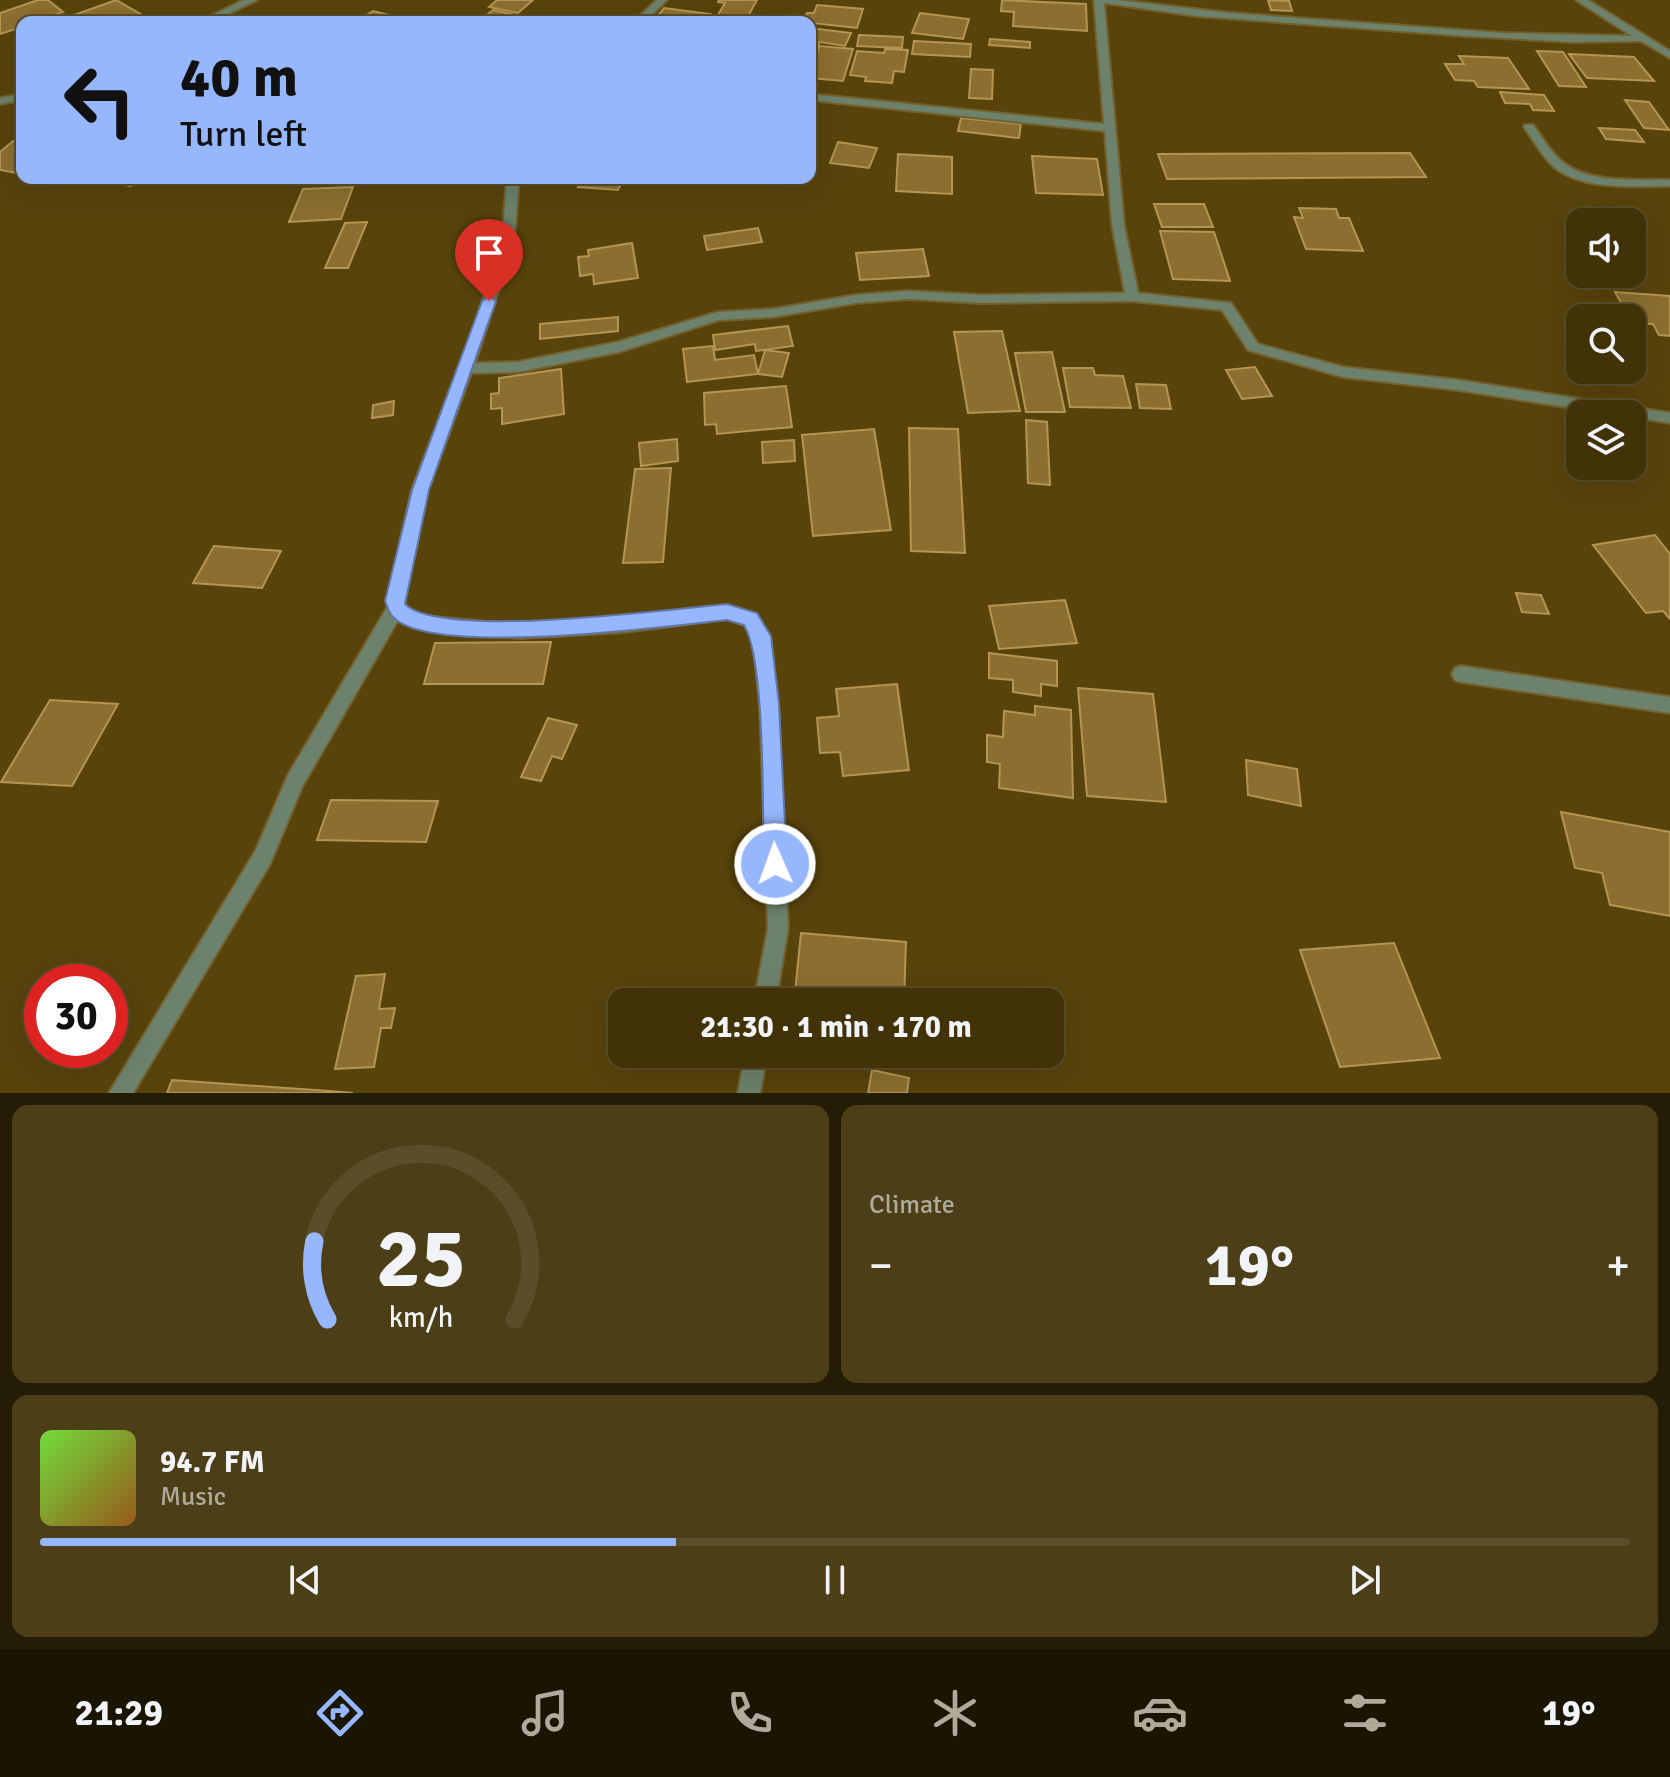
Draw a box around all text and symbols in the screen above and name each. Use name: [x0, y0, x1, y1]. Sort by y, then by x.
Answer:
text: 40 m: [180, 43, 298, 112]
icon: left: [48, 48, 152, 152]
text: Turn left: [180, 112, 307, 157]
map controls: [1566, 208, 1646, 480]
button: sound: [1566, 208, 1646, 288]
pin: [455, 219, 523, 301]
icon: arrive: [467, 231, 511, 275]
button: search: [1566, 304, 1646, 384]
button: layers: [1566, 400, 1646, 480]
position arrow: [733, 822, 817, 906]
speed limit sign: 30: [24, 964, 128, 1068]
text: 21:30 · 1 min · 170 m: [700, 1009, 972, 1046]
text: Climate: [869, 1189, 955, 1221]
text: 25: [376, 1208, 465, 1310]
text: 19°: [1205, 1229, 1294, 1303]
text: −: [869, 1239, 893, 1293]
text: +: [1606, 1239, 1630, 1293]
text: km/h: [388, 1300, 453, 1335]
text: 94.7 FM: [160, 1444, 265, 1481]
text: Music: [160, 1481, 226, 1513]
icon: previous: [283, 1558, 327, 1602]
icon: pause: [813, 1558, 857, 1602]
icon: next: [1343, 1558, 1387, 1602]
icon: directions: [312, 1685, 368, 1741]
icon: music: [517, 1685, 573, 1741]
icon: phone: [722, 1685, 778, 1741]
icon: climate: [927, 1685, 983, 1741]
icon: car: [1132, 1685, 1188, 1741]
icon: filters: [1337, 1685, 1393, 1741]
text: 21:29: [75, 1691, 163, 1736]
text: 19°: [1542, 1691, 1595, 1736]

